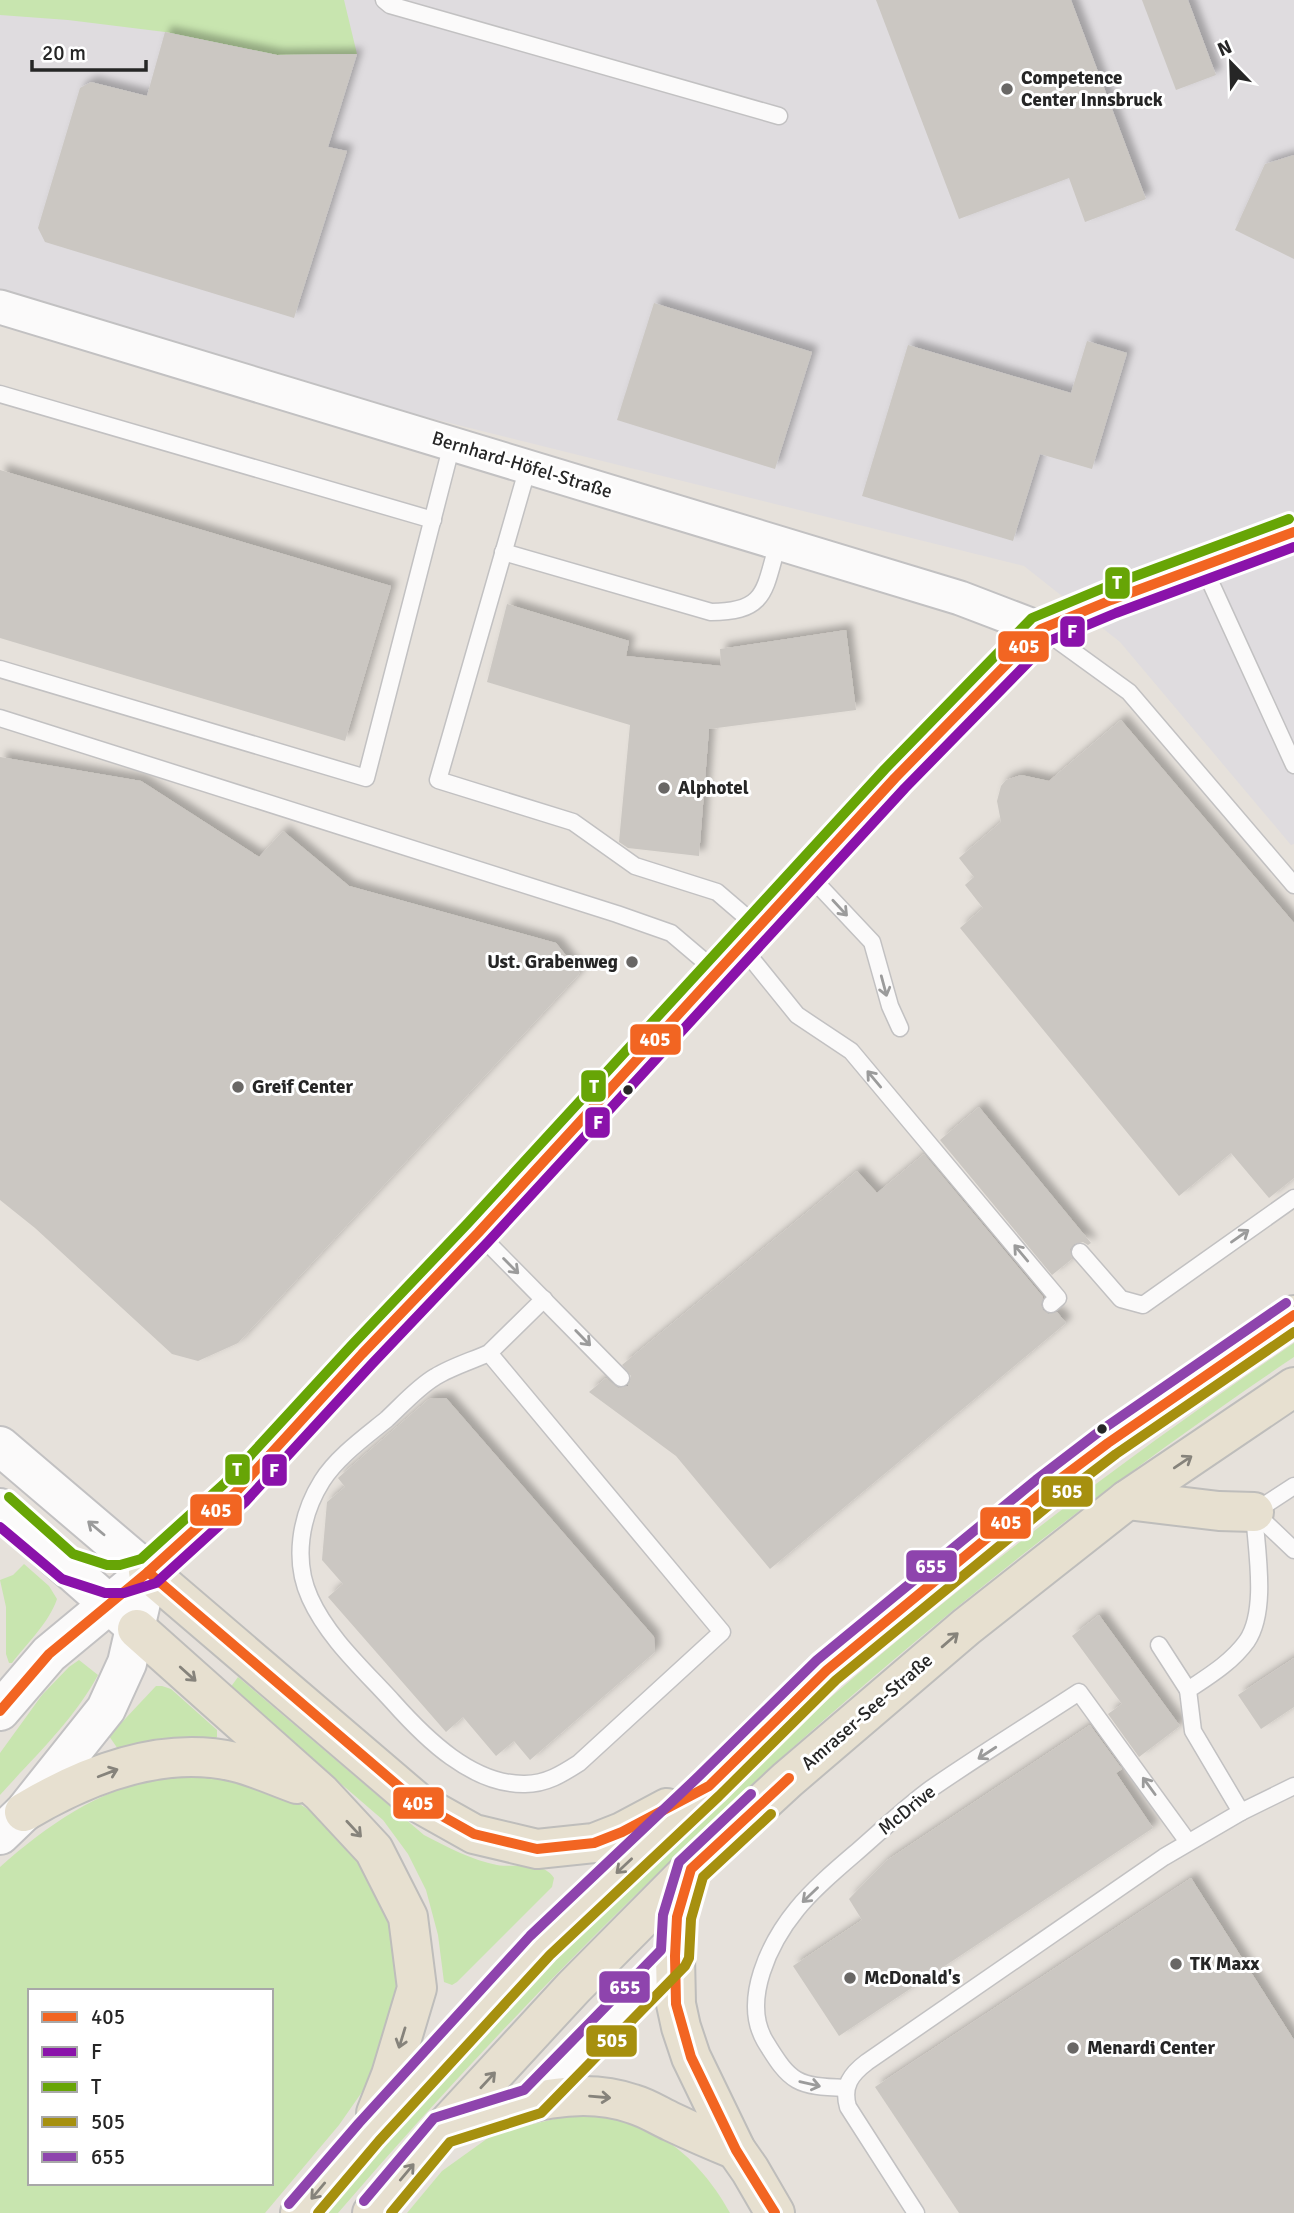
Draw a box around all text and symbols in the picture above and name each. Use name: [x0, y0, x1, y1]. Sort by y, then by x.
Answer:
scale bar: [32, 28, 145, 72]
north arrow: [1196, 28, 1266, 98]
text: N: [1214, 35, 1236, 62]
text: 20 m: [42, 40, 86, 66]
place label: Competence Center Innsbruck: [1021, 66, 1163, 112]
marker: Competence Center Innsbruck: [999, 81, 1015, 97]
street label: Bernhard-Höfel-Straße: [429, 426, 615, 504]
line badge: T: [1104, 566, 1131, 600]
text: T: [1112, 571, 1122, 595]
line badge: F: [1059, 615, 1086, 648]
text: F: [1067, 620, 1077, 644]
line badge: 405: [997, 630, 1050, 663]
text: 405: [1009, 635, 1039, 659]
place label: Alphotel: [678, 776, 749, 800]
marker: Alphotel: [656, 780, 672, 796]
one-way arrow: [832, 899, 848, 917]
place label: Ust. Grabenweg: [487, 950, 618, 974]
marker: Ust. Grabenweg: [624, 954, 640, 970]
one-way arrow: [878, 974, 891, 996]
line badge: 405: [629, 1023, 682, 1056]
text: 405: [640, 1028, 670, 1052]
line badge: T: [580, 1069, 607, 1103]
one-way arrow: [867, 1070, 882, 1088]
place label: Greif Center: [252, 1075, 353, 1099]
text: T: [589, 1075, 599, 1099]
marker: Greif Center: [230, 1079, 246, 1095]
unlabelled marker: [621, 1083, 635, 1097]
line badge: F: [584, 1106, 611, 1139]
text: F: [593, 1111, 603, 1135]
one-way arrow: [1230, 1229, 1249, 1243]
one-way arrow: [1013, 1244, 1029, 1262]
one-way arrow: [502, 1257, 519, 1274]
one-way arrow: [574, 1330, 591, 1347]
unlabelled marker: [1095, 1422, 1109, 1436]
line badge: T: [224, 1453, 251, 1486]
line badge: F: [261, 1453, 288, 1487]
one-way arrow: [1173, 1455, 1192, 1469]
text: T: [232, 1458, 242, 1482]
text: F: [269, 1459, 279, 1483]
line badge: 505: [1040, 1475, 1094, 1508]
text: 505: [1052, 1480, 1082, 1504]
line badge: 405: [189, 1493, 243, 1527]
text: 405: [201, 1499, 231, 1523]
line badge: 405: [979, 1506, 1032, 1540]
text: 405: [991, 1511, 1021, 1535]
one-way arrow: [88, 1520, 106, 1536]
line badge: 655: [905, 1549, 958, 1583]
text: 655: [916, 1555, 946, 1579]
one-way arrow: [940, 1632, 958, 1648]
street label: Amraser-See-Straße: [796, 1648, 938, 1776]
one-way arrow: [178, 1666, 196, 1682]
one-way arrow: [978, 1745, 997, 1760]
one-way arrow: [96, 1766, 118, 1779]
one-way arrow: [1141, 1777, 1156, 1796]
street label: McDrive: [873, 1780, 941, 1840]
line badge: 405: [392, 1786, 445, 1820]
text: 405: [403, 1792, 433, 1816]
one-way arrow: [346, 1820, 363, 1837]
one-way arrow: [616, 1858, 633, 1875]
one-way arrow: [802, 1887, 819, 1904]
place label: TK Maxx: [1190, 1952, 1260, 1976]
marker: TK Maxx: [1168, 1956, 1184, 1972]
place label: McDonald's: [864, 1966, 960, 1990]
line badge: 655: [598, 1970, 651, 2004]
marker: McDonald's: [842, 1970, 858, 1986]
text: 655: [610, 1976, 640, 2000]
legend: [28, 1989, 273, 2185]
text: 405: [91, 2004, 125, 2030]
line badge: 505: [585, 2024, 638, 2058]
one-way arrow: [395, 2026, 408, 2048]
text: 505: [597, 2029, 627, 2053]
place label: Menardi Center: [1087, 2036, 1215, 2060]
text: F: [91, 2039, 102, 2065]
marker: Menardi Center: [1065, 2040, 1081, 2056]
one-way arrow: [480, 2072, 497, 2089]
text: T: [91, 2074, 102, 2100]
one-way arrow: [798, 2078, 820, 2091]
one-way arrow: [588, 2091, 611, 2104]
text: 505: [91, 2109, 125, 2135]
text: 655: [91, 2144, 125, 2170]
one-way arrow: [399, 2163, 415, 2181]
one-way arrow: [311, 2182, 327, 2200]

